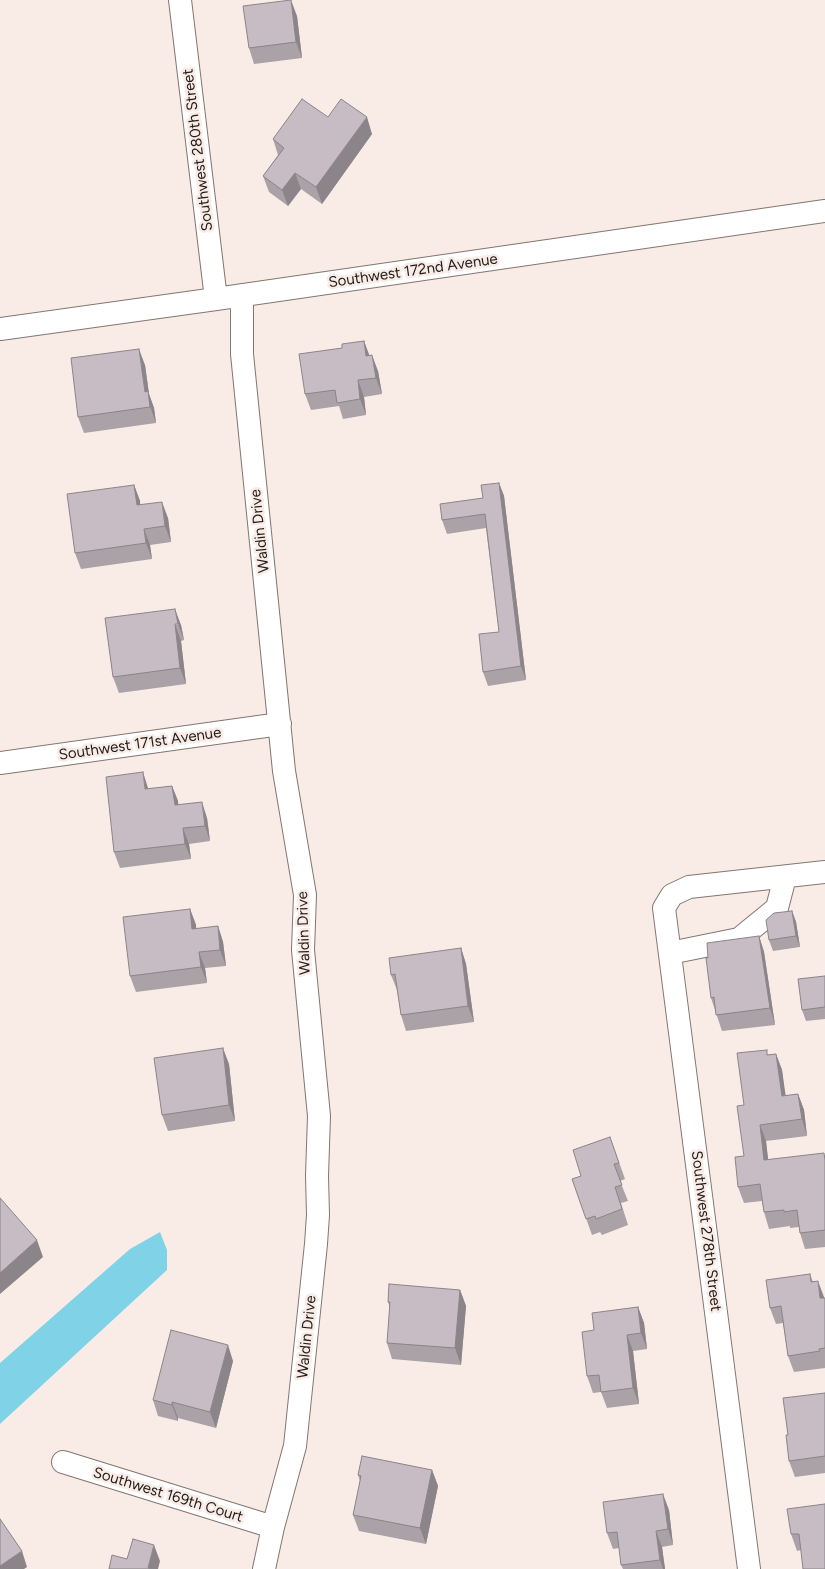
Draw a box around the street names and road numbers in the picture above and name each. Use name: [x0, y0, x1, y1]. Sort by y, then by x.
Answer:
street label: Southwest 280th Street: [179, 68, 217, 232]
street label: Southwest 172nd Avenue: [327, 250, 499, 292]
street label: Waldin Drive: [247, 488, 273, 574]
street label: Southwest 171st Avenue: [58, 724, 222, 764]
street label: Waldin Drive: [294, 891, 314, 975]
street label: Southwest 278th Street: [687, 1150, 725, 1312]
street label: Waldin Drive: [294, 1294, 320, 1380]
street label: Southwest 169th Court: [91, 1464, 245, 1526]

